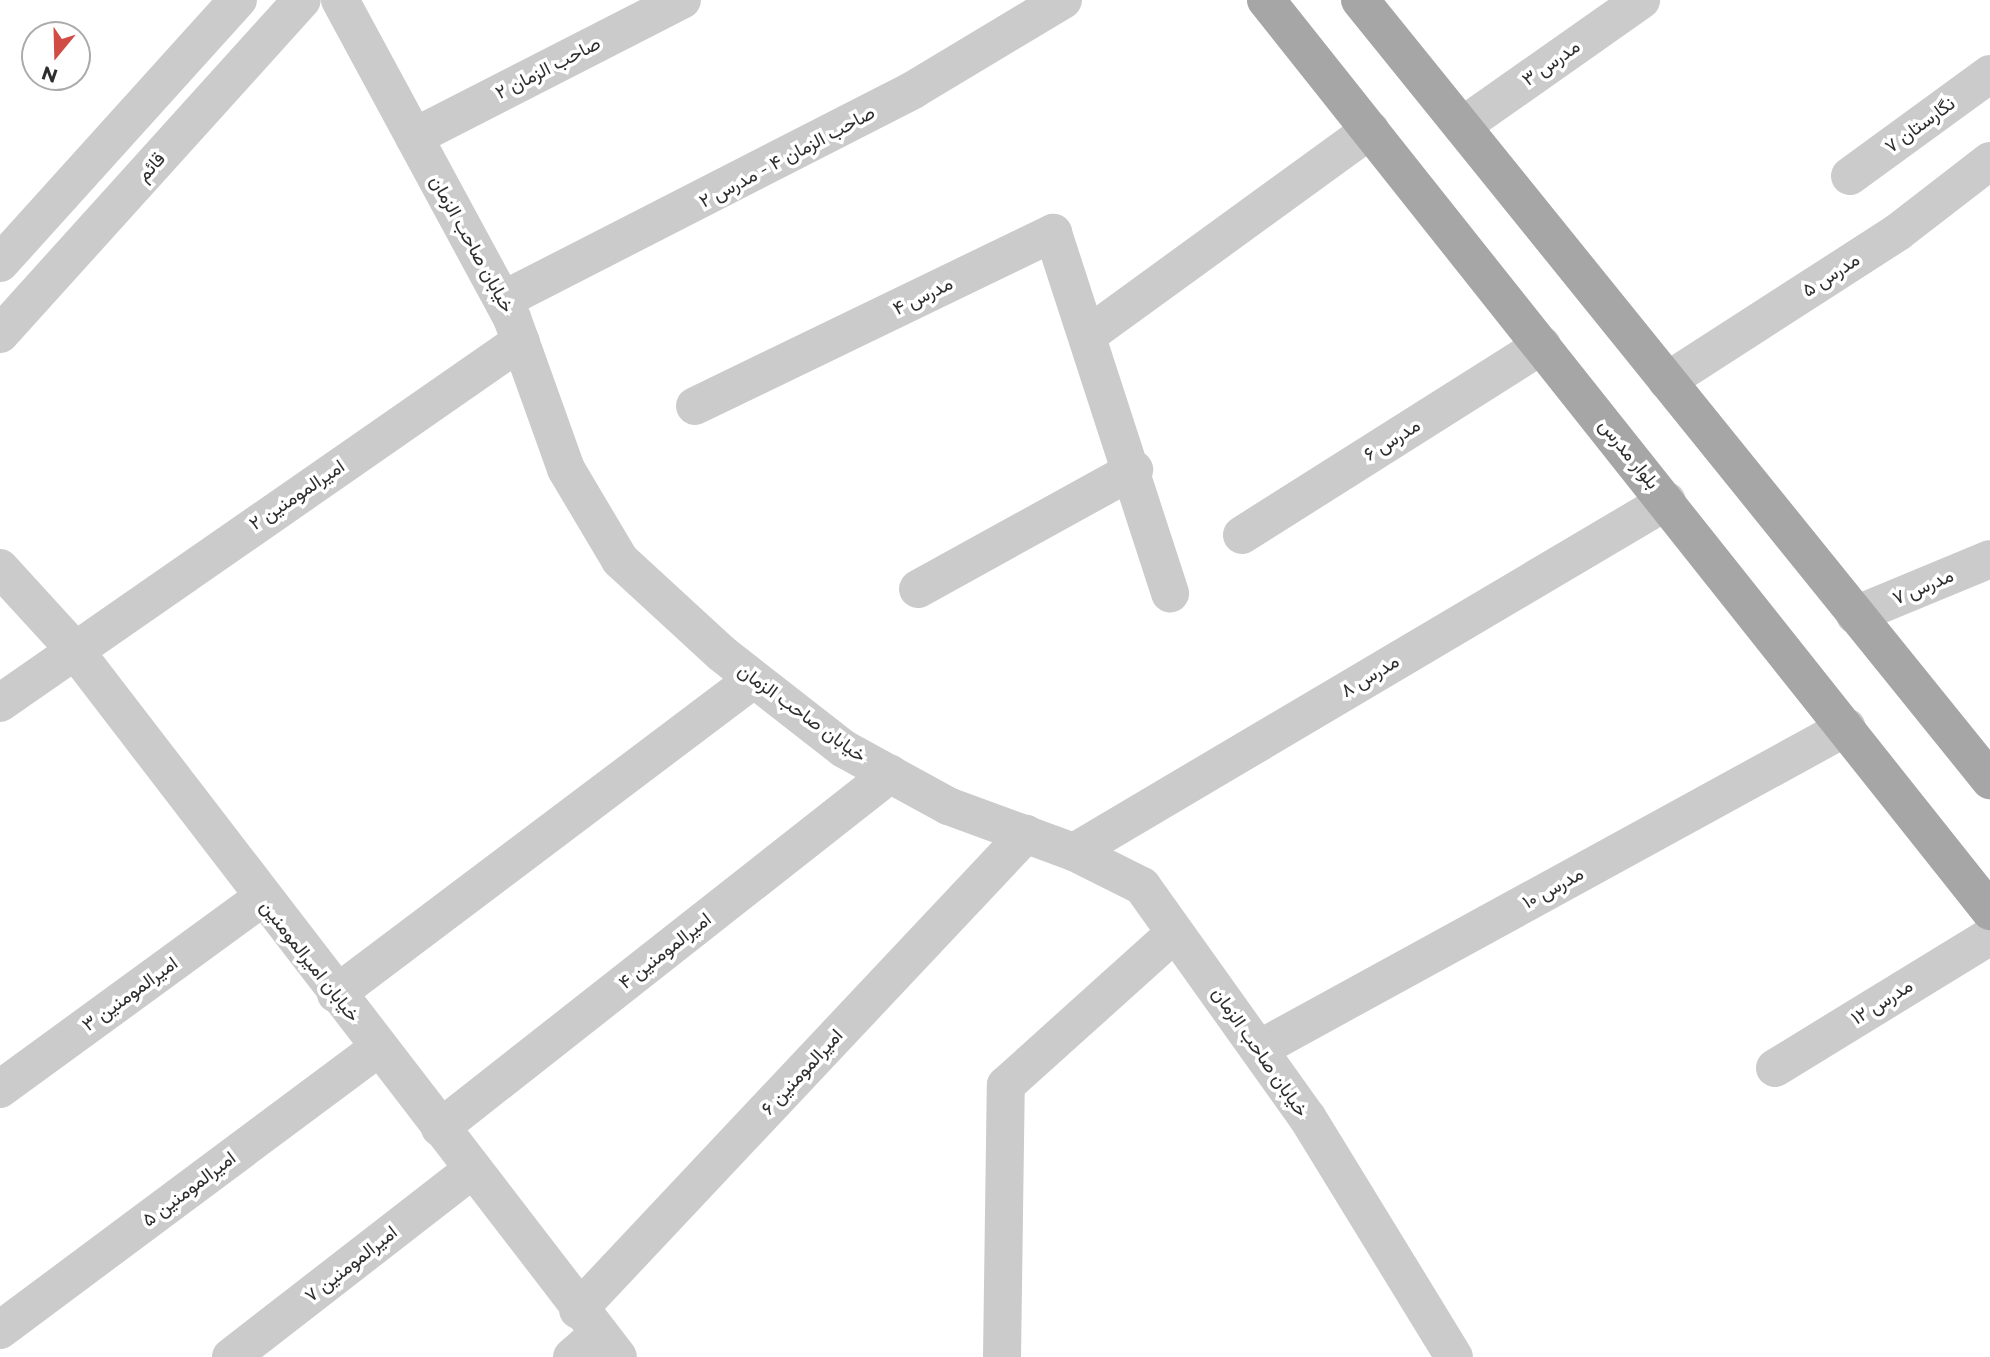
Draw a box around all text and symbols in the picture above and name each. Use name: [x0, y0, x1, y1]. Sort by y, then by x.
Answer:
north arrow: [21, 21, 91, 91]
street label: صاحب الزمان ۲: [492, 32, 604, 104]
street label: مدرس ۳: [1518, 35, 1584, 91]
text: N: [39, 61, 61, 88]
street label: نگارستان ۷: [1880, 92, 1960, 158]
street label: صاحب الزمان ۴ - مدرس ۲: [695, 101, 879, 213]
street label: قائم: [132, 148, 170, 186]
street label: خیابان صاحب الزمان: [425, 172, 519, 316]
street label: مدرس ۵: [1798, 248, 1864, 302]
street label: مدرس ۴: [889, 272, 957, 320]
street label: مدرس ۶: [1360, 414, 1424, 466]
street label: بلوار مدرس: [1594, 414, 1664, 494]
street label: امیرالمومنین ۲: [245, 455, 349, 535]
street label: مدرس ۷: [1889, 564, 1957, 610]
street label: مدرس ۸: [1337, 650, 1403, 702]
street label: خیابان صاحب الزمان: [733, 659, 871, 767]
street label: مدرس ۱۰: [1519, 862, 1587, 914]
street label: خیابان امیرالمومنین: [255, 896, 365, 1026]
street label: امیرالمومنین ۴: [614, 908, 716, 994]
street label: امیرالمومنین ۳: [78, 952, 182, 1036]
street label: مدرس ۱۲: [1847, 974, 1917, 1030]
street label: خیابان صاحب الزمان: [1207, 983, 1313, 1121]
street label: امیرالمومنین ۶: [756, 1024, 848, 1120]
street label: امیرالمومنین ۵: [138, 1146, 240, 1232]
street label: امیرالمومنین ۷: [300, 1221, 402, 1307]

